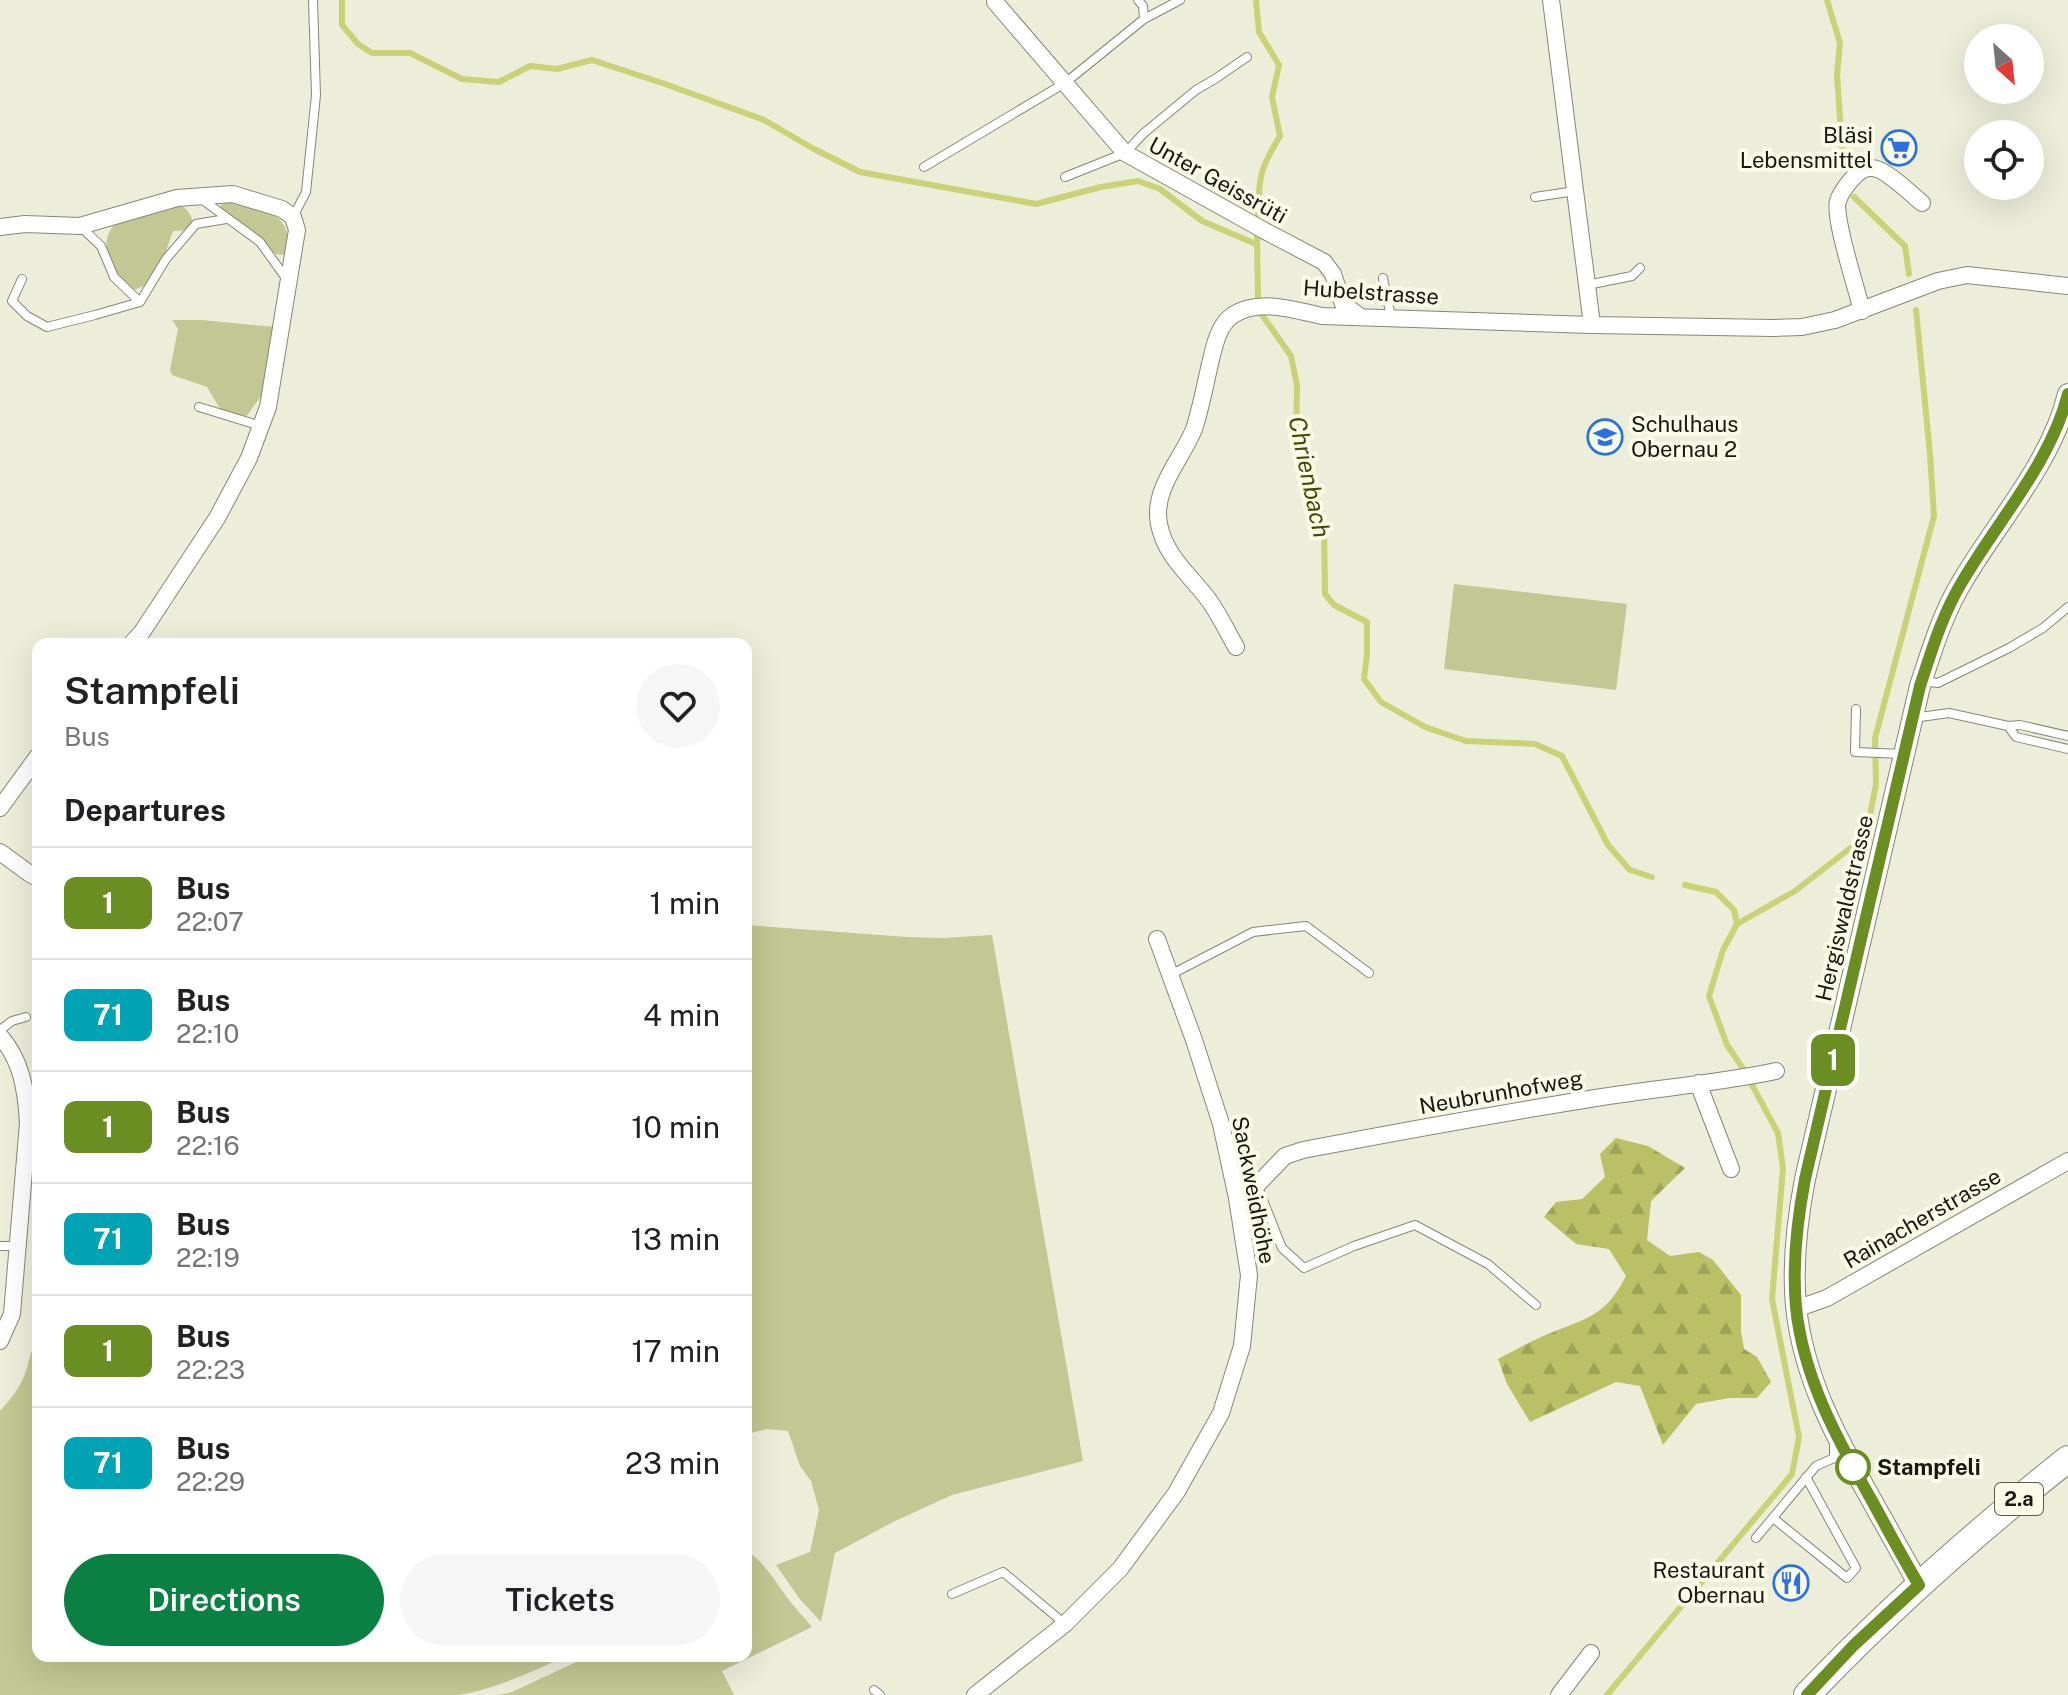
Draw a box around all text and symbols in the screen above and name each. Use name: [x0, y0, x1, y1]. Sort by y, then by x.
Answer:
north arrow: [1964, 24, 2044, 104]
map controls: [1964, 24, 2044, 200]
button: locate: [1964, 120, 2044, 200]
place label: Bläsi Lebensmittel: [1740, 122, 1873, 173]
supermarket icon: Bläsi Lebensmittel: [1880, 129, 1918, 167]
street label: Unter Geissrüti: [1144, 131, 1292, 229]
street label: Hubelstrasse: [1302, 274, 1440, 310]
place label: Schulhaus Obernau 2: [1631, 411, 1738, 462]
water label: Chrienbach: [1283, 414, 1336, 540]
school or university icon: Schulhaus Obernau 2: [1586, 418, 1624, 456]
button: heart: [636, 664, 720, 748]
text: Stampfeli: [64, 668, 240, 713]
text: Bus: [64, 721, 110, 752]
text: Departures: [64, 792, 226, 828]
street label: Hergiswaldstrasse: [1810, 812, 1878, 1004]
text: Bus: [176, 870, 230, 906]
text: 1 min: [650, 885, 720, 921]
text: 1: [102, 886, 114, 919]
text: 22:07: [176, 906, 244, 937]
text: Bus: [176, 982, 230, 1018]
text: 4 min: [643, 997, 720, 1033]
text: 71: [93, 998, 123, 1031]
text: 22:10: [176, 1018, 239, 1049]
line badge: 1: [1807, 1034, 1859, 1086]
text: 1: [1827, 1043, 1839, 1076]
street label: Neubrunhofweg: [1417, 1065, 1585, 1119]
text: Bus: [176, 1094, 230, 1130]
text: 10 min: [631, 1109, 720, 1145]
text: 1: [102, 1110, 114, 1143]
street label: Sackweidhöhe: [1227, 1114, 1281, 1266]
text: 22:16: [176, 1130, 240, 1161]
street label: Rainacherstrasse: [1839, 1162, 2005, 1274]
text: Bus: [176, 1206, 230, 1242]
text: 13 min: [631, 1221, 720, 1257]
text: 71: [93, 1222, 123, 1255]
text: 22:19: [176, 1242, 240, 1273]
text: Bus: [176, 1318, 230, 1354]
text: 17 min: [632, 1333, 720, 1369]
text: 1: [102, 1334, 114, 1367]
text: 22:23: [176, 1354, 245, 1385]
text: Bus: [176, 1430, 230, 1466]
text: 23 min: [625, 1445, 720, 1481]
text: 71: [93, 1446, 123, 1479]
marker: Stampfeli: [1836, 1450, 1870, 1484]
place label: Stampfeli: [1877, 1454, 1981, 1480]
text: 22:29: [176, 1466, 245, 1497]
road number: 2.a: [1995, 1483, 2043, 1515]
button: Directions: [64, 1554, 384, 1646]
button: Tickets: [400, 1554, 720, 1646]
place label: Restaurant Obernau: [1652, 1557, 1765, 1608]
restaurant icon: Restaurant Obernau: [1772, 1564, 1810, 1602]

